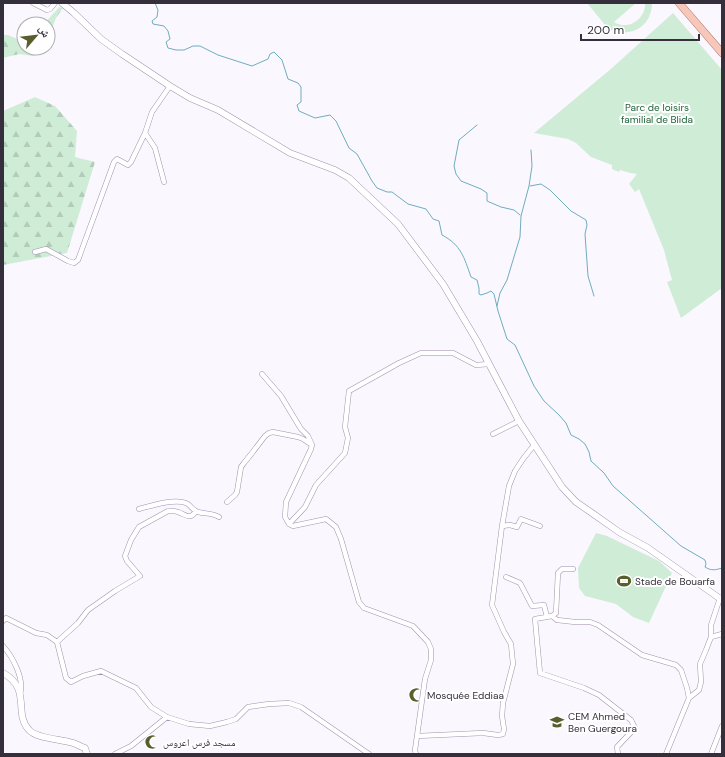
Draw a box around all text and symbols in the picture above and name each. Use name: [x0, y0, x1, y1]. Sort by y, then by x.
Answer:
north arrow: [16, 16, 56, 56]
scale bar: [581, 16, 699, 42]
text: 200 m: [587, 22, 624, 38]
text: ش: [35, 23, 54, 41]
park label: Parc de loisirs familial de Blida: [621, 101, 693, 126]
sports icon: Stade de Bouarfa: [616, 573, 632, 589]
place label: Stade de Bouarfa: [635, 575, 715, 588]
mosque icon: Mosquée Eddiaa: [408, 687, 424, 703]
place label: Mosquée Eddiaa: [427, 689, 504, 702]
place label: CEM Ahmed Ben Guergoura: [568, 710, 637, 735]
school or university icon: CEM Ahmed Ben Guergoura: [549, 714, 565, 730]
mosque icon: مسجد فرس اعروس: [144, 734, 160, 750]
place label: مسجد فرس اعروس: [163, 736, 236, 749]

